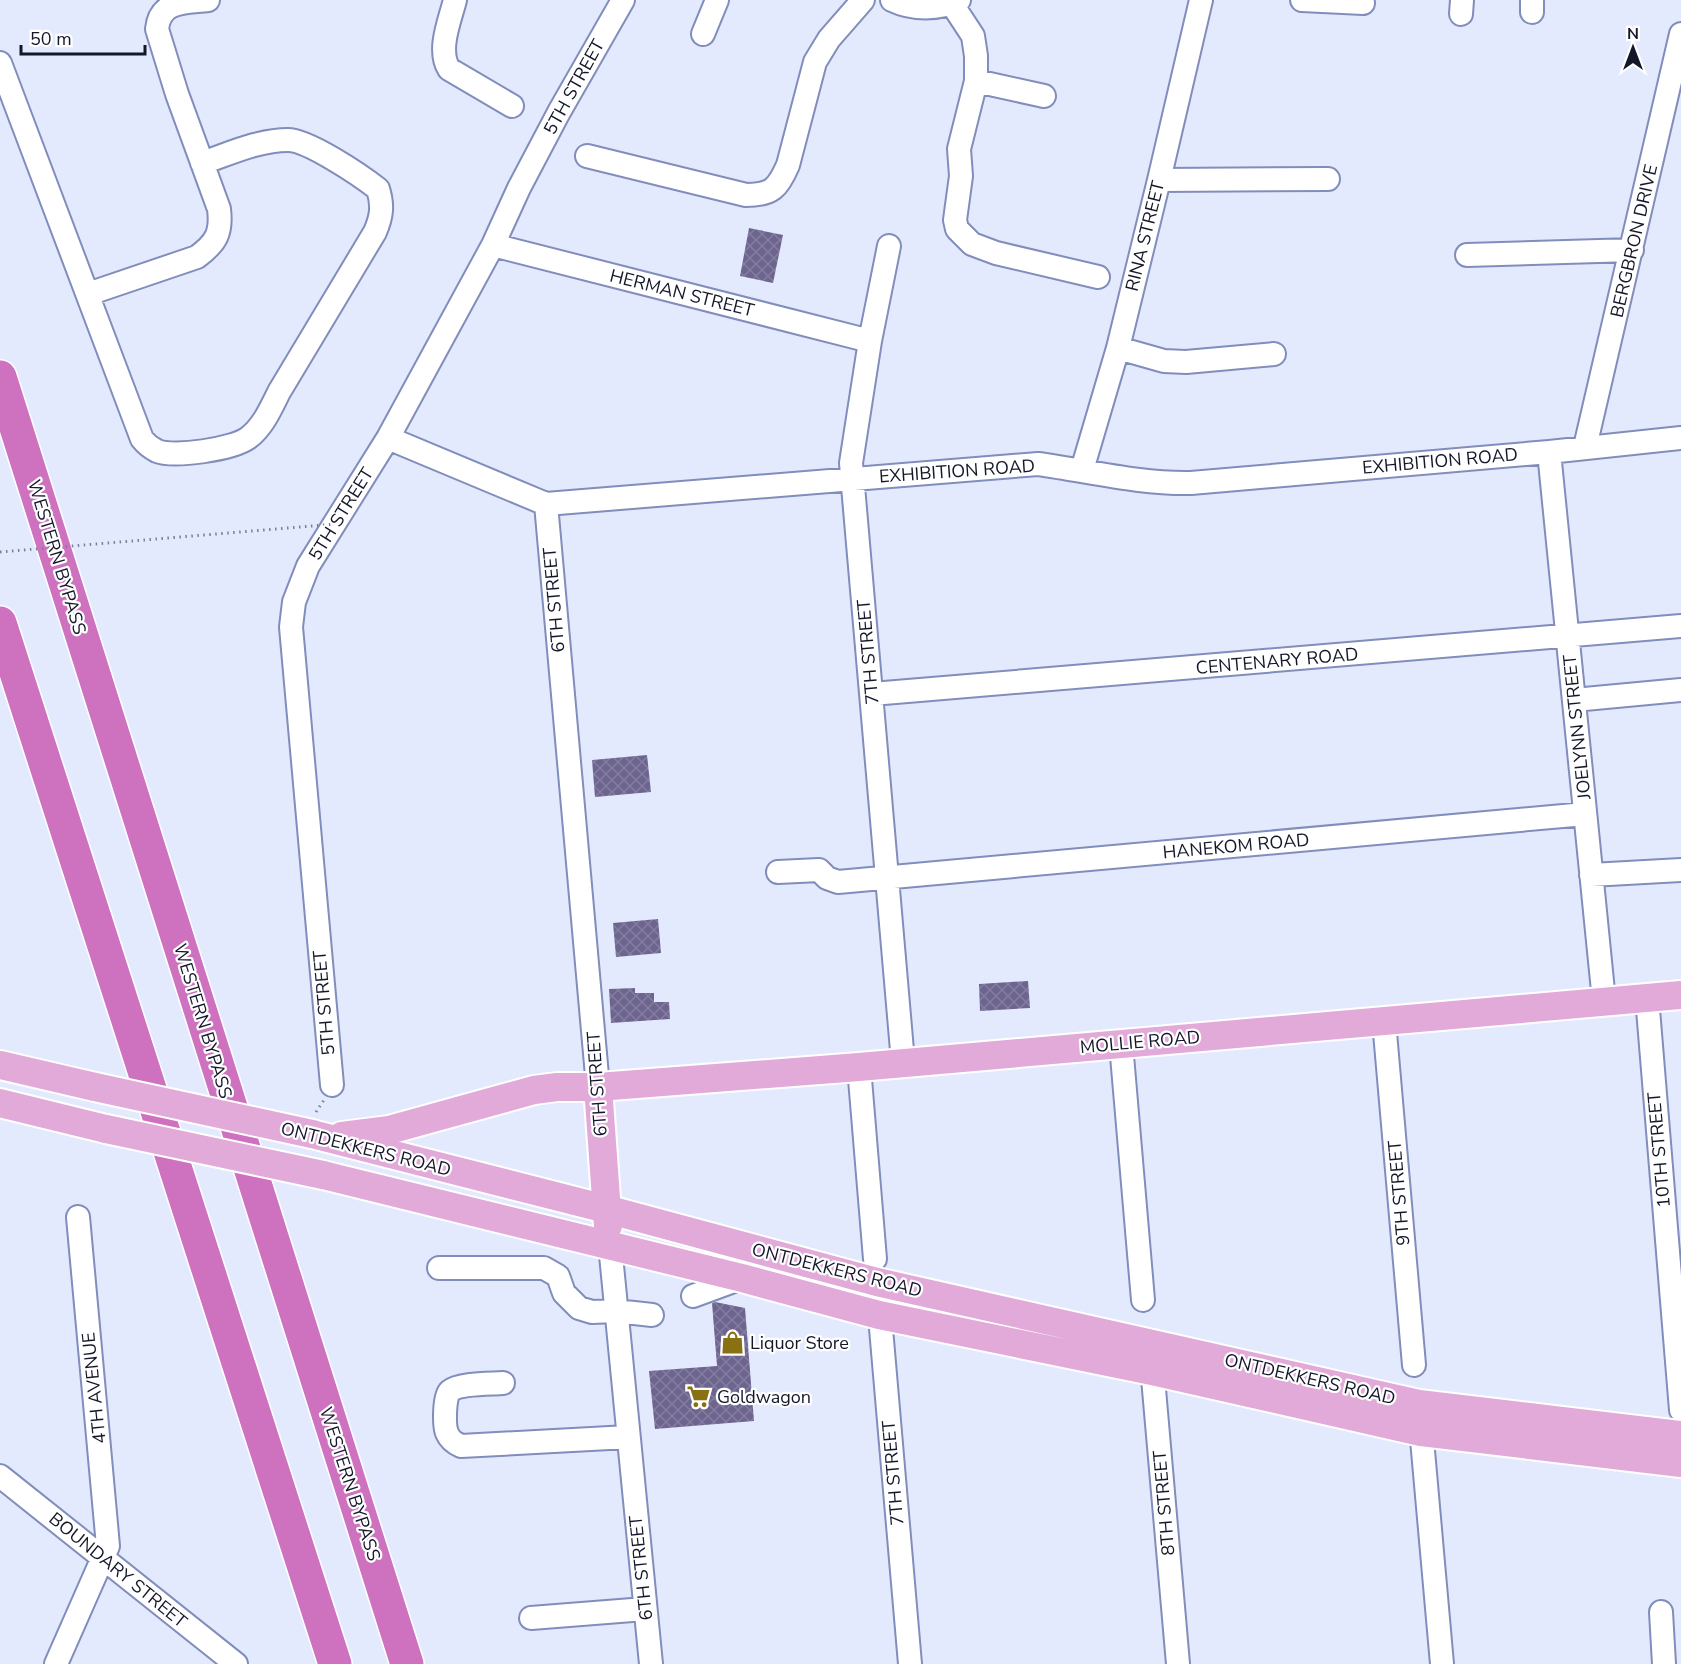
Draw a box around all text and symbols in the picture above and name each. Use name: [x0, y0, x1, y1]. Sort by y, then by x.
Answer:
scale bar: [21, 18, 146, 56]
north arrow: [1603, 18, 1663, 78]
text: N: [1627, 23, 1639, 45]
text: 50 m: [30, 27, 72, 51]
street label: 5TH STREET: [538, 35, 610, 139]
street label: BERGBRON DRIVE: [1605, 162, 1663, 320]
street label: RINA STREET: [1120, 178, 1170, 294]
street label: HERMAN STREET: [607, 263, 757, 323]
street label: EXHIBITION ROAD: [1361, 442, 1519, 480]
street label: EXHIBITION ROAD: [878, 454, 1036, 488]
street label: 5TH STREET: [303, 463, 379, 565]
street label: WESTERN BYPASS: [22, 477, 92, 637]
street label: 6TH STREET: [537, 546, 571, 653]
street label: 7TH STREET: [851, 598, 885, 705]
street label: CENTENARY ROAD: [1195, 642, 1359, 680]
street label: JOELYNN STREET: [1557, 653, 1597, 802]
street label: HANEKOM ROAD: [1162, 828, 1310, 864]
street label: WESTERN BYPASS: [168, 941, 238, 1101]
street label: 5TH STREET: [307, 949, 341, 1056]
street label: MOLLIE ROAD: [1079, 1025, 1201, 1059]
street label: 6TH STREET: [581, 1031, 613, 1137]
street label: 10TH STREET: [1642, 1091, 1676, 1209]
street label: ONTDEKKERS ROAD: [278, 1116, 454, 1182]
street label: 9TH STREET: [1382, 1139, 1416, 1246]
street label: ONTDEKKERS ROAD: [749, 1237, 925, 1303]
shop icon: Liquor Store: [719, 1330, 745, 1356]
street label: 4TH AVENUE: [76, 1331, 112, 1445]
place label: Liquor Store: [750, 1331, 849, 1355]
street label: ONTDEKKERS ROAD: [1222, 1348, 1398, 1410]
supermarket icon: Goldwagon: [686, 1384, 712, 1410]
place label: Goldwagon: [717, 1385, 811, 1409]
street label: WESTERN BYPASS: [314, 1404, 386, 1564]
street label: 7TH STREET: [876, 1419, 910, 1526]
street label: 8TH STREET: [1147, 1449, 1181, 1556]
street label: BOUNDARY STREET: [44, 1507, 192, 1633]
street label: 6TH STREET: [624, 1514, 658, 1622]

